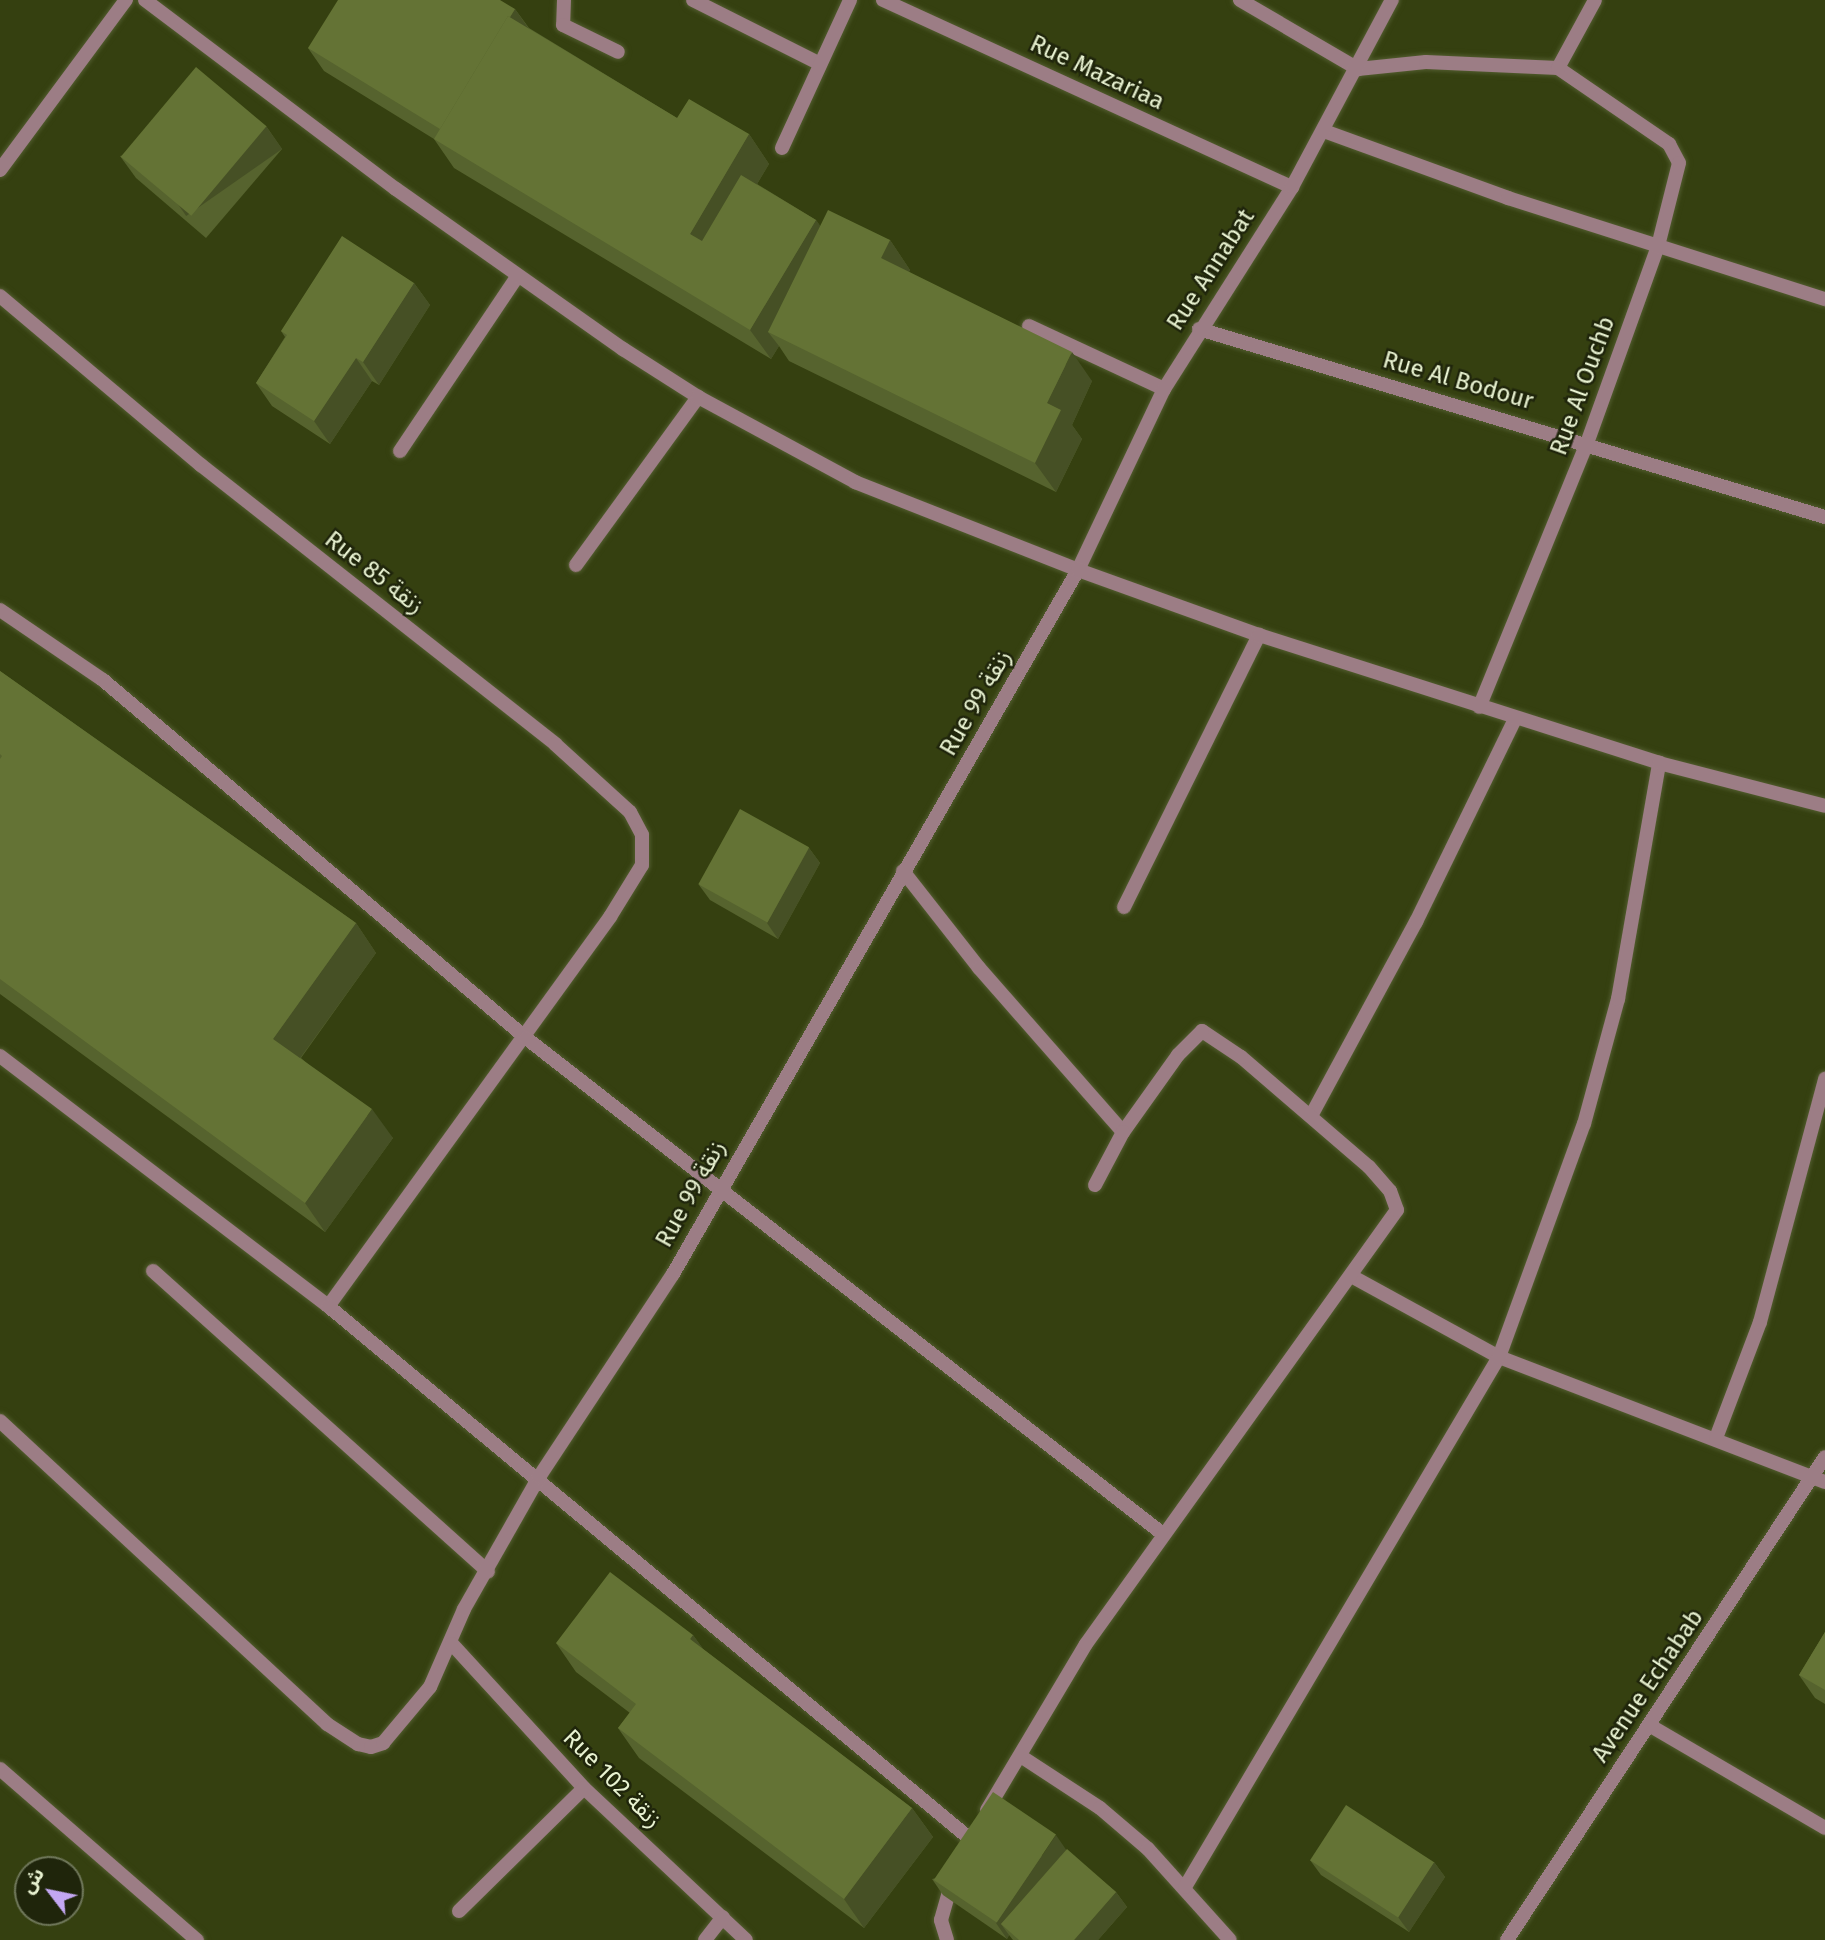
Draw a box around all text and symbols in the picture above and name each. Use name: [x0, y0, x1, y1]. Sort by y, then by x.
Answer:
street label: Rue Mazariaa: [1025, 29, 1169, 117]
street label: Rue Annabat: [1161, 204, 1261, 336]
street label: Rue Al Ouchb: [1545, 313, 1621, 459]
street label: Rue Al Bodour: [1379, 346, 1537, 416]
street label: Rue 85 زنقة: [319, 525, 429, 621]
street label: Rue 99 زنقة: [934, 645, 1018, 761]
street label: Rue 99 زنقة: [650, 1136, 732, 1252]
street label: Avenue Echabab: [1586, 1604, 1710, 1768]
street label: Rue 102 زنقة: [557, 1724, 667, 1834]
north arrow: [14, 1856, 84, 1926]
text: ش: [16, 1864, 49, 1898]

